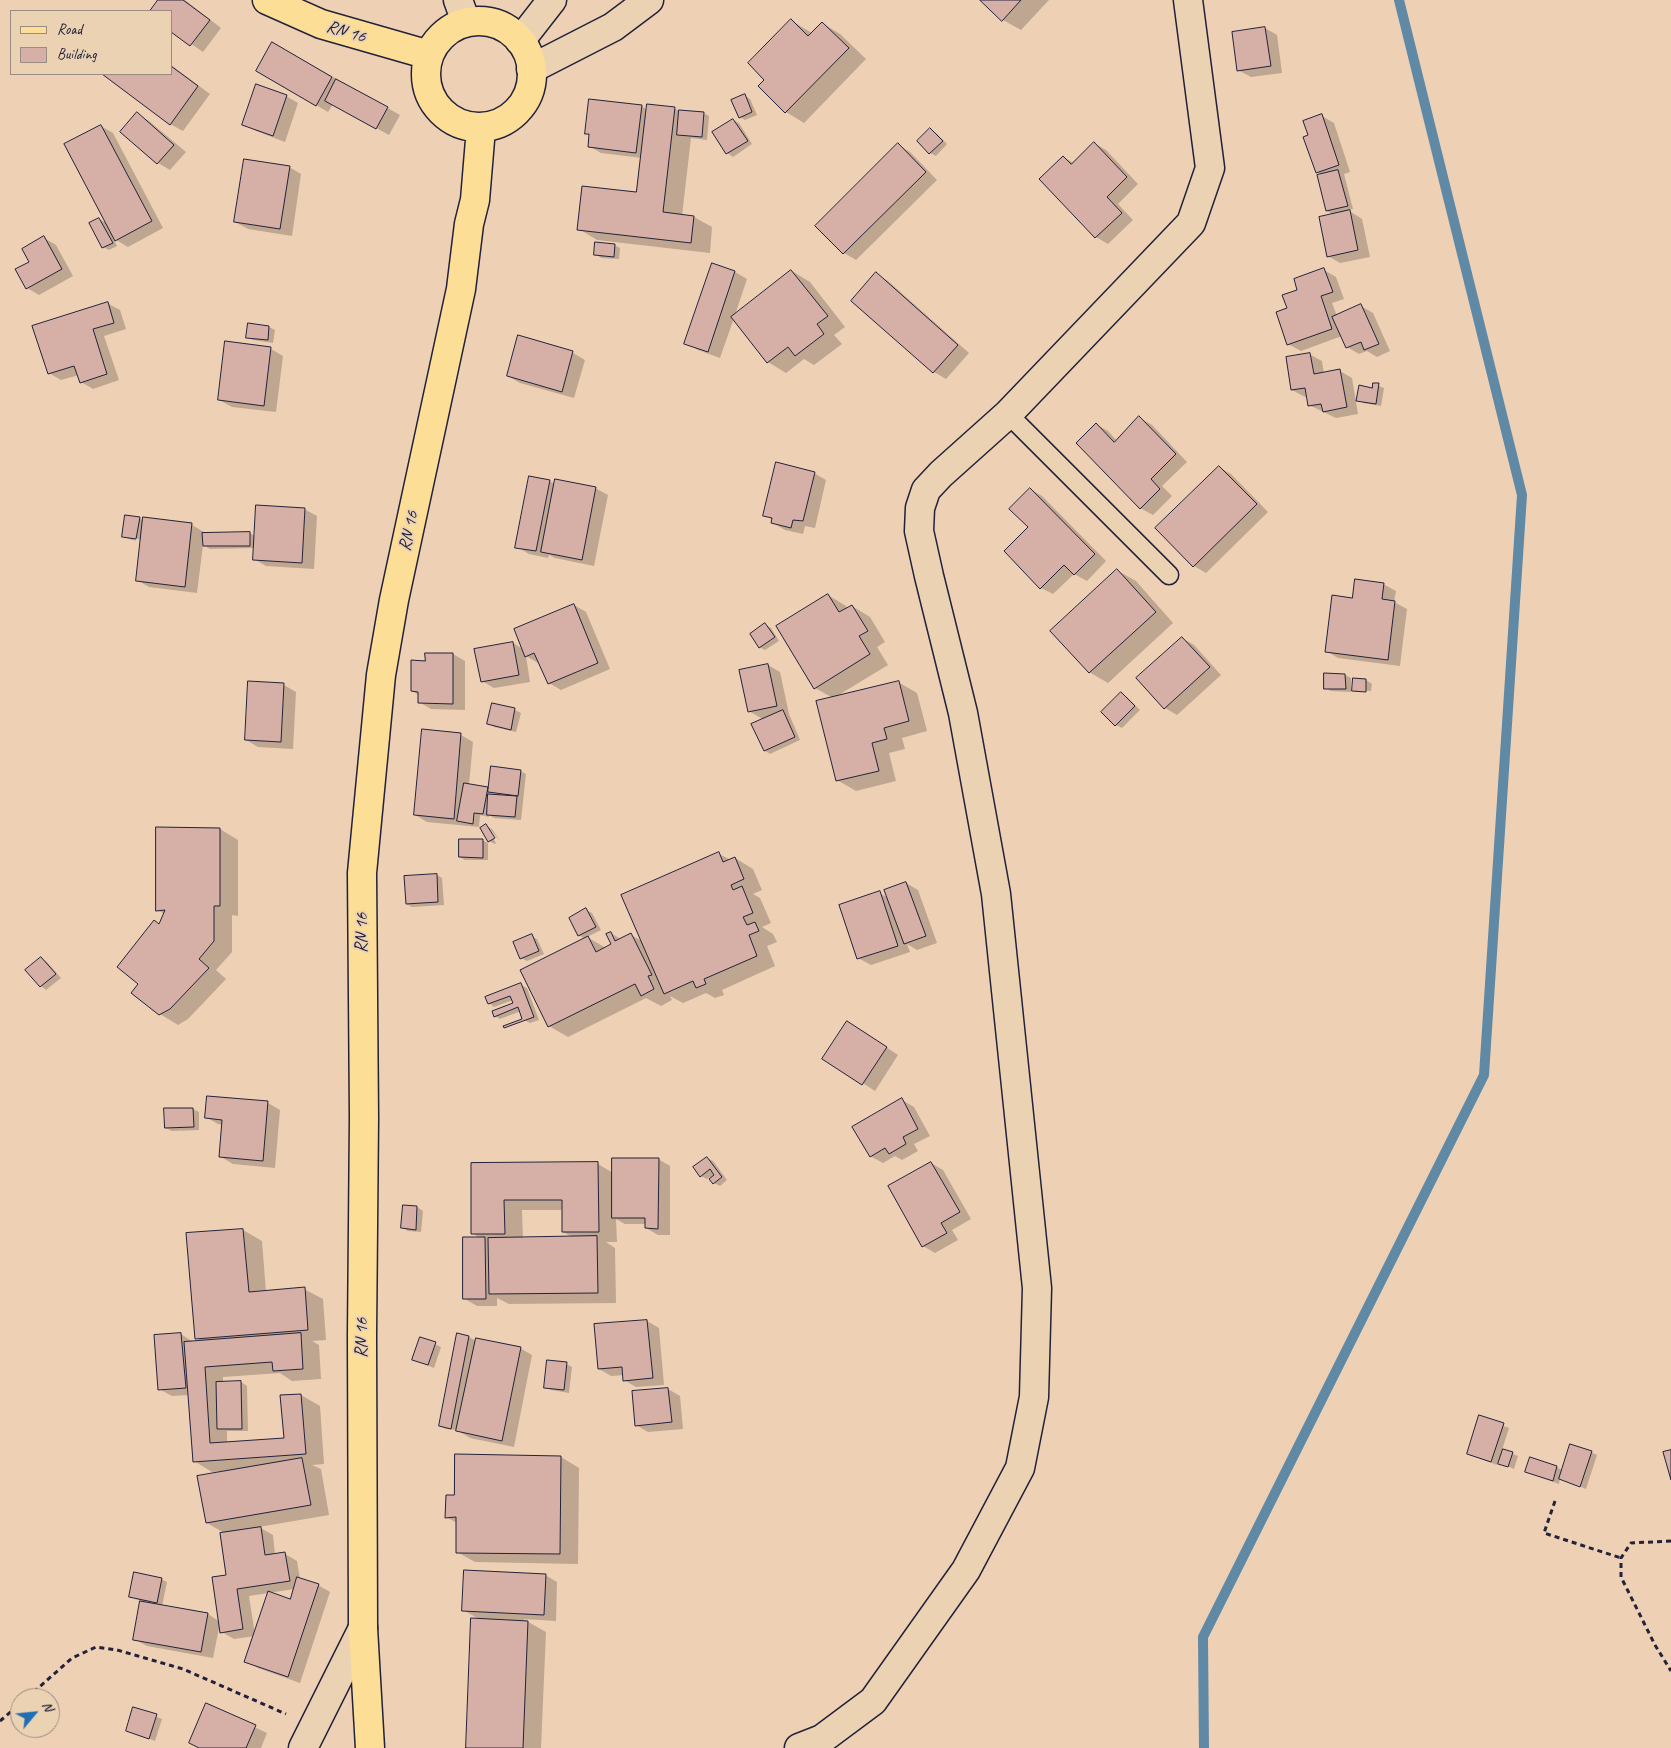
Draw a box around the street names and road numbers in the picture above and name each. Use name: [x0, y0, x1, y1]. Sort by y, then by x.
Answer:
street label: RN 16: [324, 16, 368, 48]
street label: RN 16: [394, 509, 424, 553]
street label: RN 16: [351, 913, 373, 953]
street label: RN 16: [351, 1318, 373, 1358]

